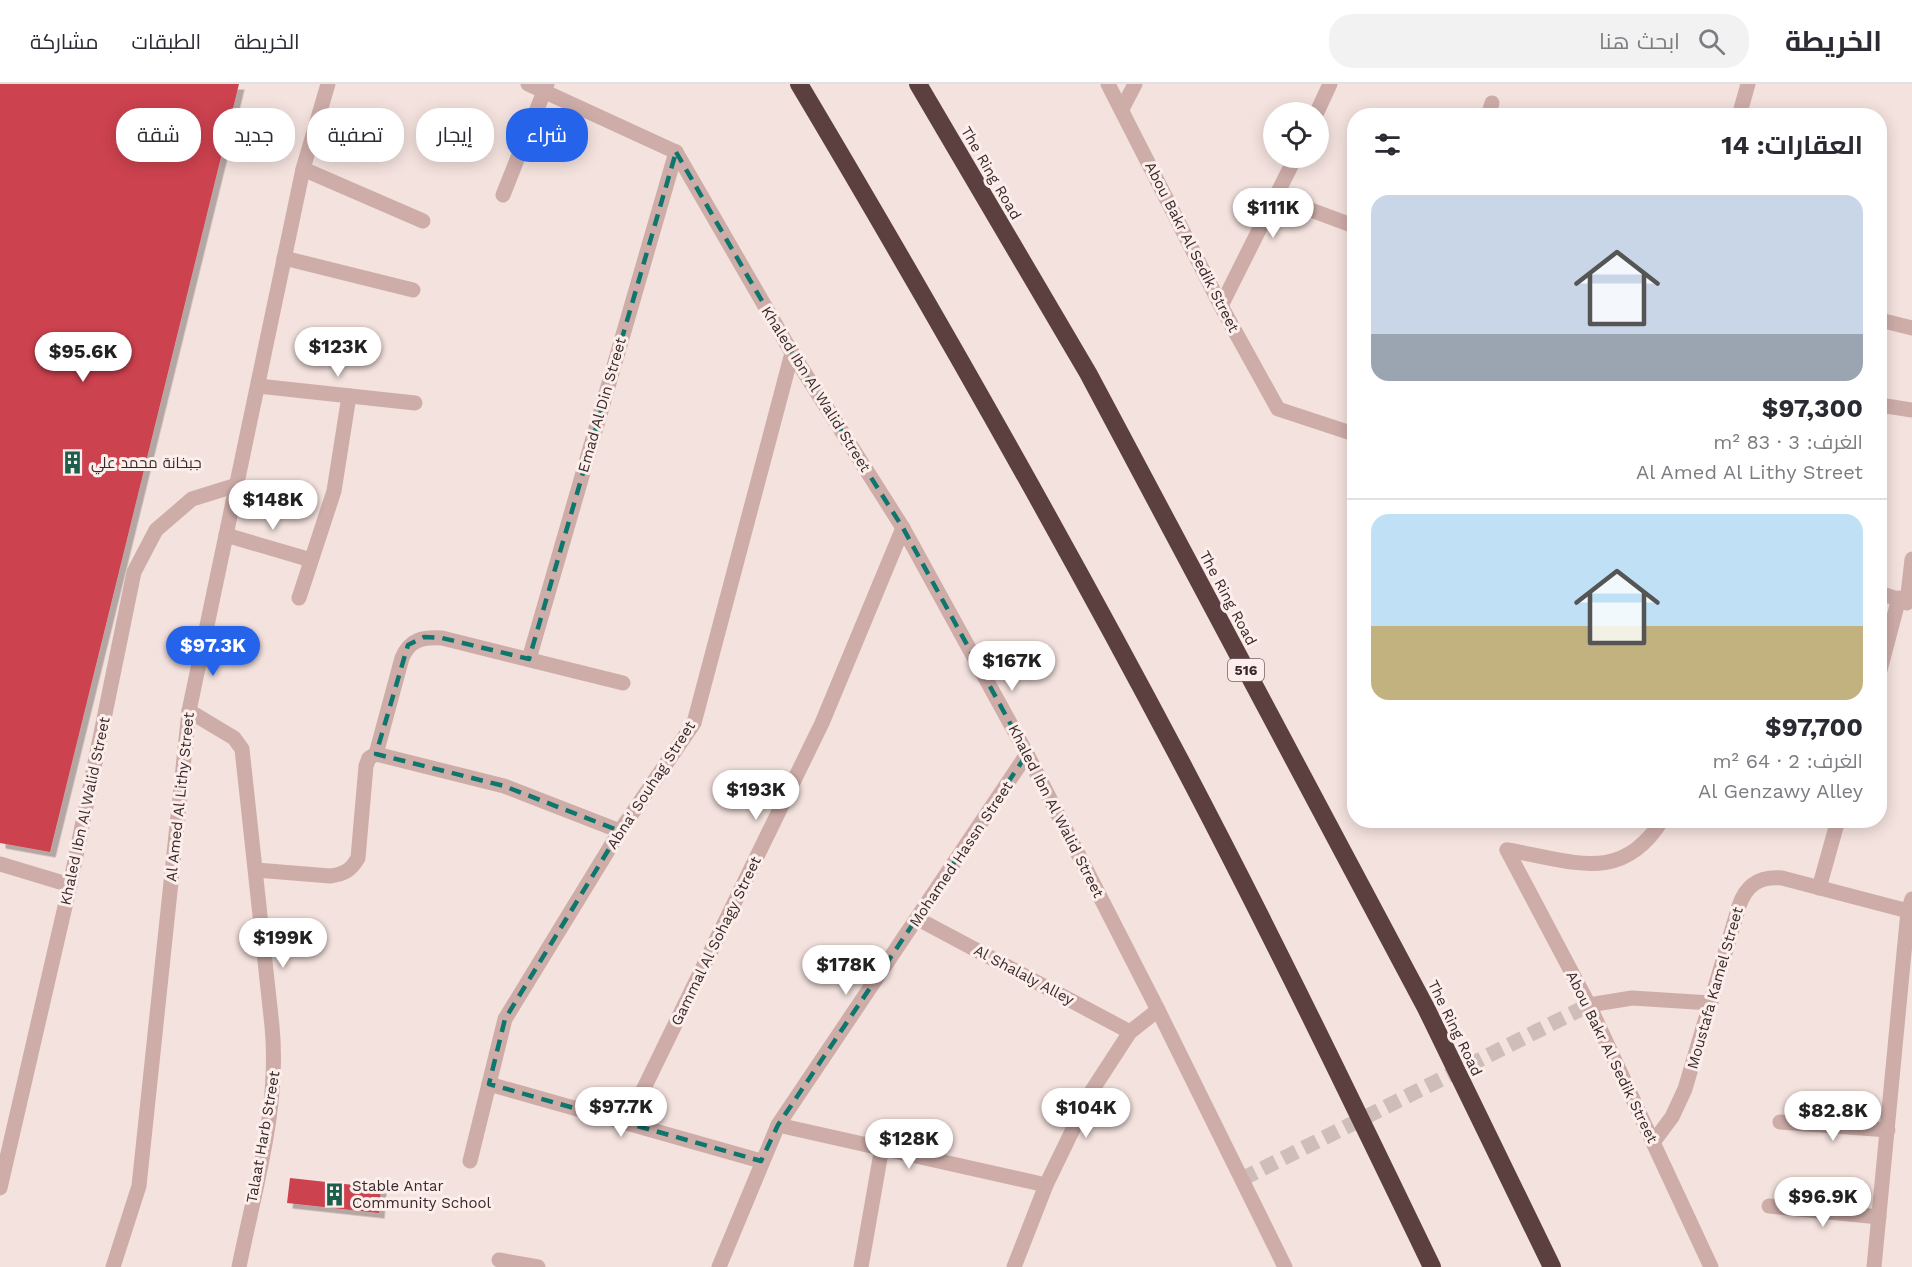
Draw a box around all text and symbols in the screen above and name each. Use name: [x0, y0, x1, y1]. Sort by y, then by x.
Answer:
search box: [1329, 14, 1749, 68]
icon: search: [1695, 25, 1728, 58]
text: الخريطة: [1785, 25, 1882, 58]
text: مشاركة: [30, 29, 99, 54]
text: الطبقات: [132, 29, 201, 54]
text: الخريطة: [234, 29, 300, 54]
text: ابحث هنا: [1599, 29, 1680, 54]
map controls: [1263, 102, 1329, 168]
button: locate: [1263, 102, 1329, 168]
chip: شقة: [116, 108, 201, 162]
chip: جديد: [213, 108, 295, 162]
chip: تصفية: [307, 108, 404, 162]
chip: إيجار: [416, 108, 494, 162]
chip: شراء: [506, 108, 588, 162]
street label: The Ring Road: [957, 123, 1025, 223]
icon: filters: [1371, 128, 1404, 161]
text: العقارات: 14: [1721, 130, 1863, 160]
street label: Abou Bakr Al Sedik Street: [1141, 159, 1243, 336]
pin: $111K: [1231, 188, 1315, 239]
text: $111K: [1247, 195, 1299, 219]
icon: home: [1563, 234, 1671, 342]
street label: Khaled Ibn Al Walid Street: [757, 303, 875, 476]
pin: $123K: [296, 327, 380, 378]
pin: $95.6K: [34, 332, 132, 383]
text: $123K: [308, 334, 368, 358]
street label: Emad Al Din Street: [574, 335, 630, 475]
text: $95.6K: [49, 339, 117, 363]
text: $97,300: [1762, 393, 1863, 423]
text: الغرف: 3 · 83 m²: [1713, 430, 1863, 454]
building icon: جبخانة محمد علي: [60, 450, 86, 476]
place label: جبخانة محمد علي: [91, 454, 202, 475]
text: Al Amed Al Lithy Street: [1636, 460, 1863, 484]
pin: $148K: [231, 480, 315, 531]
text: $148K: [243, 487, 303, 511]
street label: The Ring Road: [1195, 548, 1261, 648]
icon: home: [1563, 553, 1671, 661]
pin: $97.3K: [164, 626, 262, 677]
text: $97.3K: [180, 633, 246, 657]
pin: $167K: [970, 641, 1054, 692]
text: $167K: [982, 648, 1042, 672]
road number: 516: [1228, 659, 1264, 681]
street label: Al Amed Al Lithy Street: [162, 711, 198, 883]
text: $97,700: [1765, 712, 1863, 742]
street label: Khaled Ibn Al Walid Street: [56, 714, 114, 907]
street label: Abna' Souhag Street: [603, 717, 699, 852]
street label: Khaled Ibn Al Walid Street: [1004, 721, 1108, 901]
text: الغرف: 2 · 64 m²: [1713, 749, 1863, 773]
pin: $193K: [714, 770, 798, 821]
text: $193K: [726, 777, 786, 801]
street label: Mohamed Hassn Street: [906, 777, 1017, 930]
text: Al Genzawy Alley: [1698, 779, 1863, 803]
street label: Gammal Al Sohagy Street: [667, 853, 765, 1029]
street label: Moustafa Kamel Street: [1683, 904, 1747, 1071]
pin: $199K: [241, 918, 325, 969]
text: $199K: [253, 925, 313, 949]
street label: Al Shalaly Alley: [971, 941, 1077, 1009]
pin: $178K: [804, 945, 888, 996]
text: $178K: [816, 952, 876, 976]
street label: Abou Bakr Al Sedik Street: [1562, 968, 1662, 1146]
street label: The Ring Road: [1424, 977, 1486, 1079]
street label: Talaat Harb Street: [243, 1069, 284, 1204]
pin: $97.7K: [572, 1087, 670, 1138]
pin: $104K: [1044, 1088, 1128, 1139]
pin: $82.8K: [1784, 1091, 1882, 1142]
text: $97.7K: [589, 1094, 653, 1118]
text: $104K: [1055, 1095, 1117, 1119]
text: $82.8K: [1798, 1098, 1868, 1122]
pin: $128K: [867, 1119, 951, 1170]
text: $128K: [879, 1126, 939, 1150]
place label: Stable Antar Community School: [352, 1177, 491, 1212]
pin: $96.9K: [1774, 1177, 1872, 1228]
building icon: Stable Antar Community School: [321, 1182, 347, 1208]
text: $96.9K: [1788, 1184, 1858, 1208]

